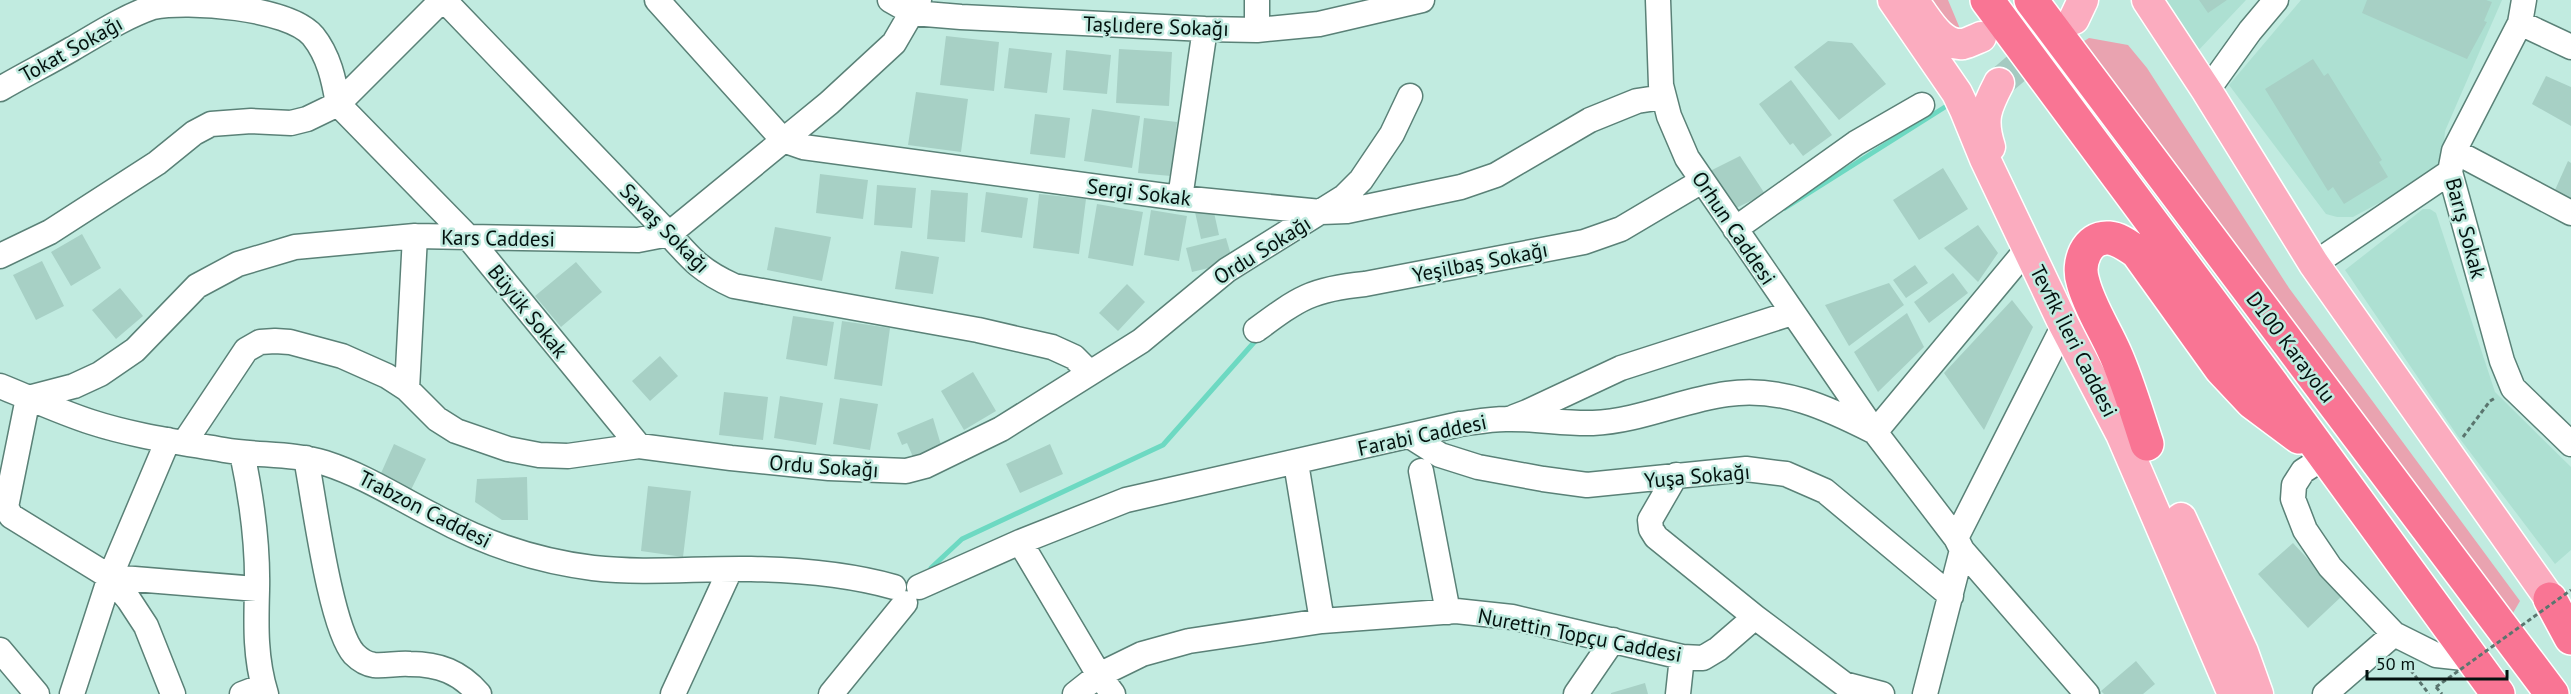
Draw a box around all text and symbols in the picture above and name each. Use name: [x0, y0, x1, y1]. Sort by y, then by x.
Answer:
street label: Tokat Sokağı: [15, 10, 127, 88]
street label: Taşlıdere Sokağı: [1083, 10, 1229, 42]
street label: Orhun Caddesi: [1686, 166, 1782, 290]
street label: Sergi Sokak: [1086, 172, 1192, 212]
street label: Barış Sokak: [2440, 175, 2492, 281]
street label: Savaş Sokağı: [614, 177, 716, 279]
street label: Ordu Sokağı: [1208, 210, 1316, 290]
street label: Kars Caddesi: [441, 224, 555, 252]
street label: Yeşilbaş Sokağı: [1410, 236, 1550, 288]
street label: Büyük Sokak: [482, 259, 574, 363]
street label: Tevfik İleri Caddesi: [2024, 261, 2124, 421]
street label: D100 Karayolu: [2240, 286, 2342, 408]
street label: Farabi Caddesi: [1355, 408, 1489, 462]
street label: Ordu Sokağı: [768, 449, 880, 483]
street label: Yuşa Sokağı: [1643, 458, 1751, 494]
street label: Trabzon Caddesi: [354, 464, 496, 554]
street label: Nurettin Topçu Caddesi: [1476, 602, 1684, 668]
scale bar: [2367, 643, 2506, 681]
text: 50 m: [2376, 652, 2415, 675]

